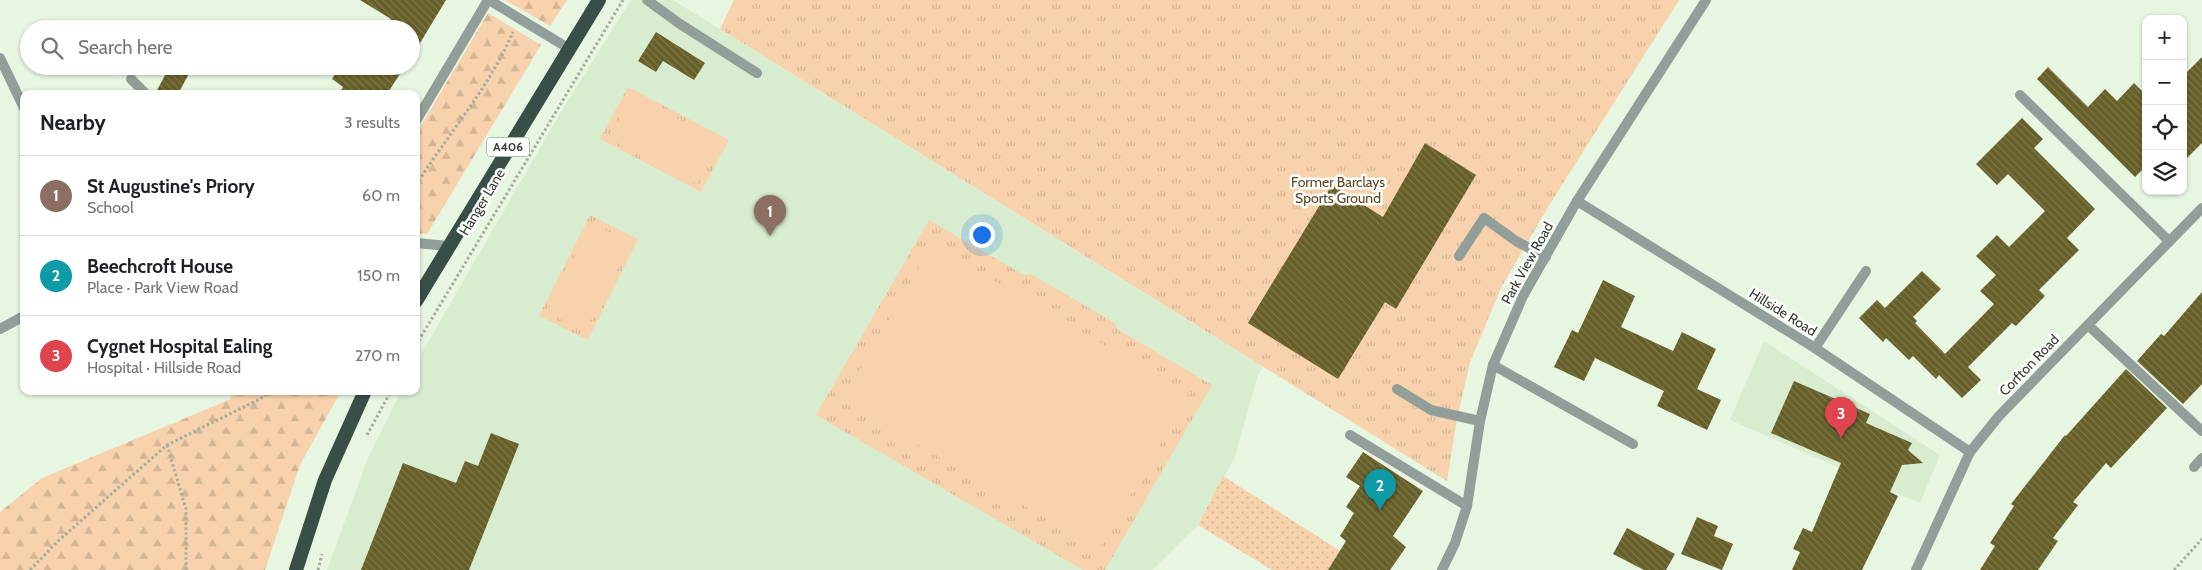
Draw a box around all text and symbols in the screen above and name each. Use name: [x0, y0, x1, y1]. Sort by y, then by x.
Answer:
map controls: [2142, 15, 2187, 195]
button: +: [2142, 15, 2187, 60]
search box: [20, 20, 420, 75]
icon: search: [38, 34, 66, 62]
text: Search here: [78, 36, 172, 59]
button: −: [2142, 60, 2187, 105]
button: locate: [2142, 105, 2187, 150]
text: Nearby: [40, 110, 106, 135]
text: 3 results: [344, 113, 400, 132]
road number: A406: [487, 138, 529, 156]
button: layers: [2142, 150, 2187, 195]
street label: Hanger Lane: [455, 165, 509, 239]
park label: Former Barclays Sports Ground: [1291, 173, 1385, 207]
text: St Augustine's Priory: [87, 175, 255, 198]
text: 1: [53, 186, 59, 205]
text: 60 m: [362, 186, 400, 205]
pin: 1: [754, 195, 786, 236]
text: School: [87, 198, 134, 217]
street label: Park View Road: [1497, 219, 1557, 307]
your location: [969, 222, 995, 248]
text: Beechcroft House: [87, 255, 233, 278]
text: 2: [52, 266, 60, 285]
text: 150 m: [357, 266, 400, 285]
text: Place · Park View Road: [87, 278, 238, 297]
street label: Hillside Road: [1746, 284, 1820, 340]
street label: Corfton Road: [1995, 330, 2063, 400]
text: Cygnet Hospital Ealing: [87, 335, 272, 358]
text: 3: [52, 346, 60, 365]
text: 270 m: [355, 346, 400, 365]
text: Hospital · Hillside Road: [87, 358, 241, 377]
pin: 3: [1825, 397, 1857, 438]
pin: 2: [1364, 469, 1396, 510]

